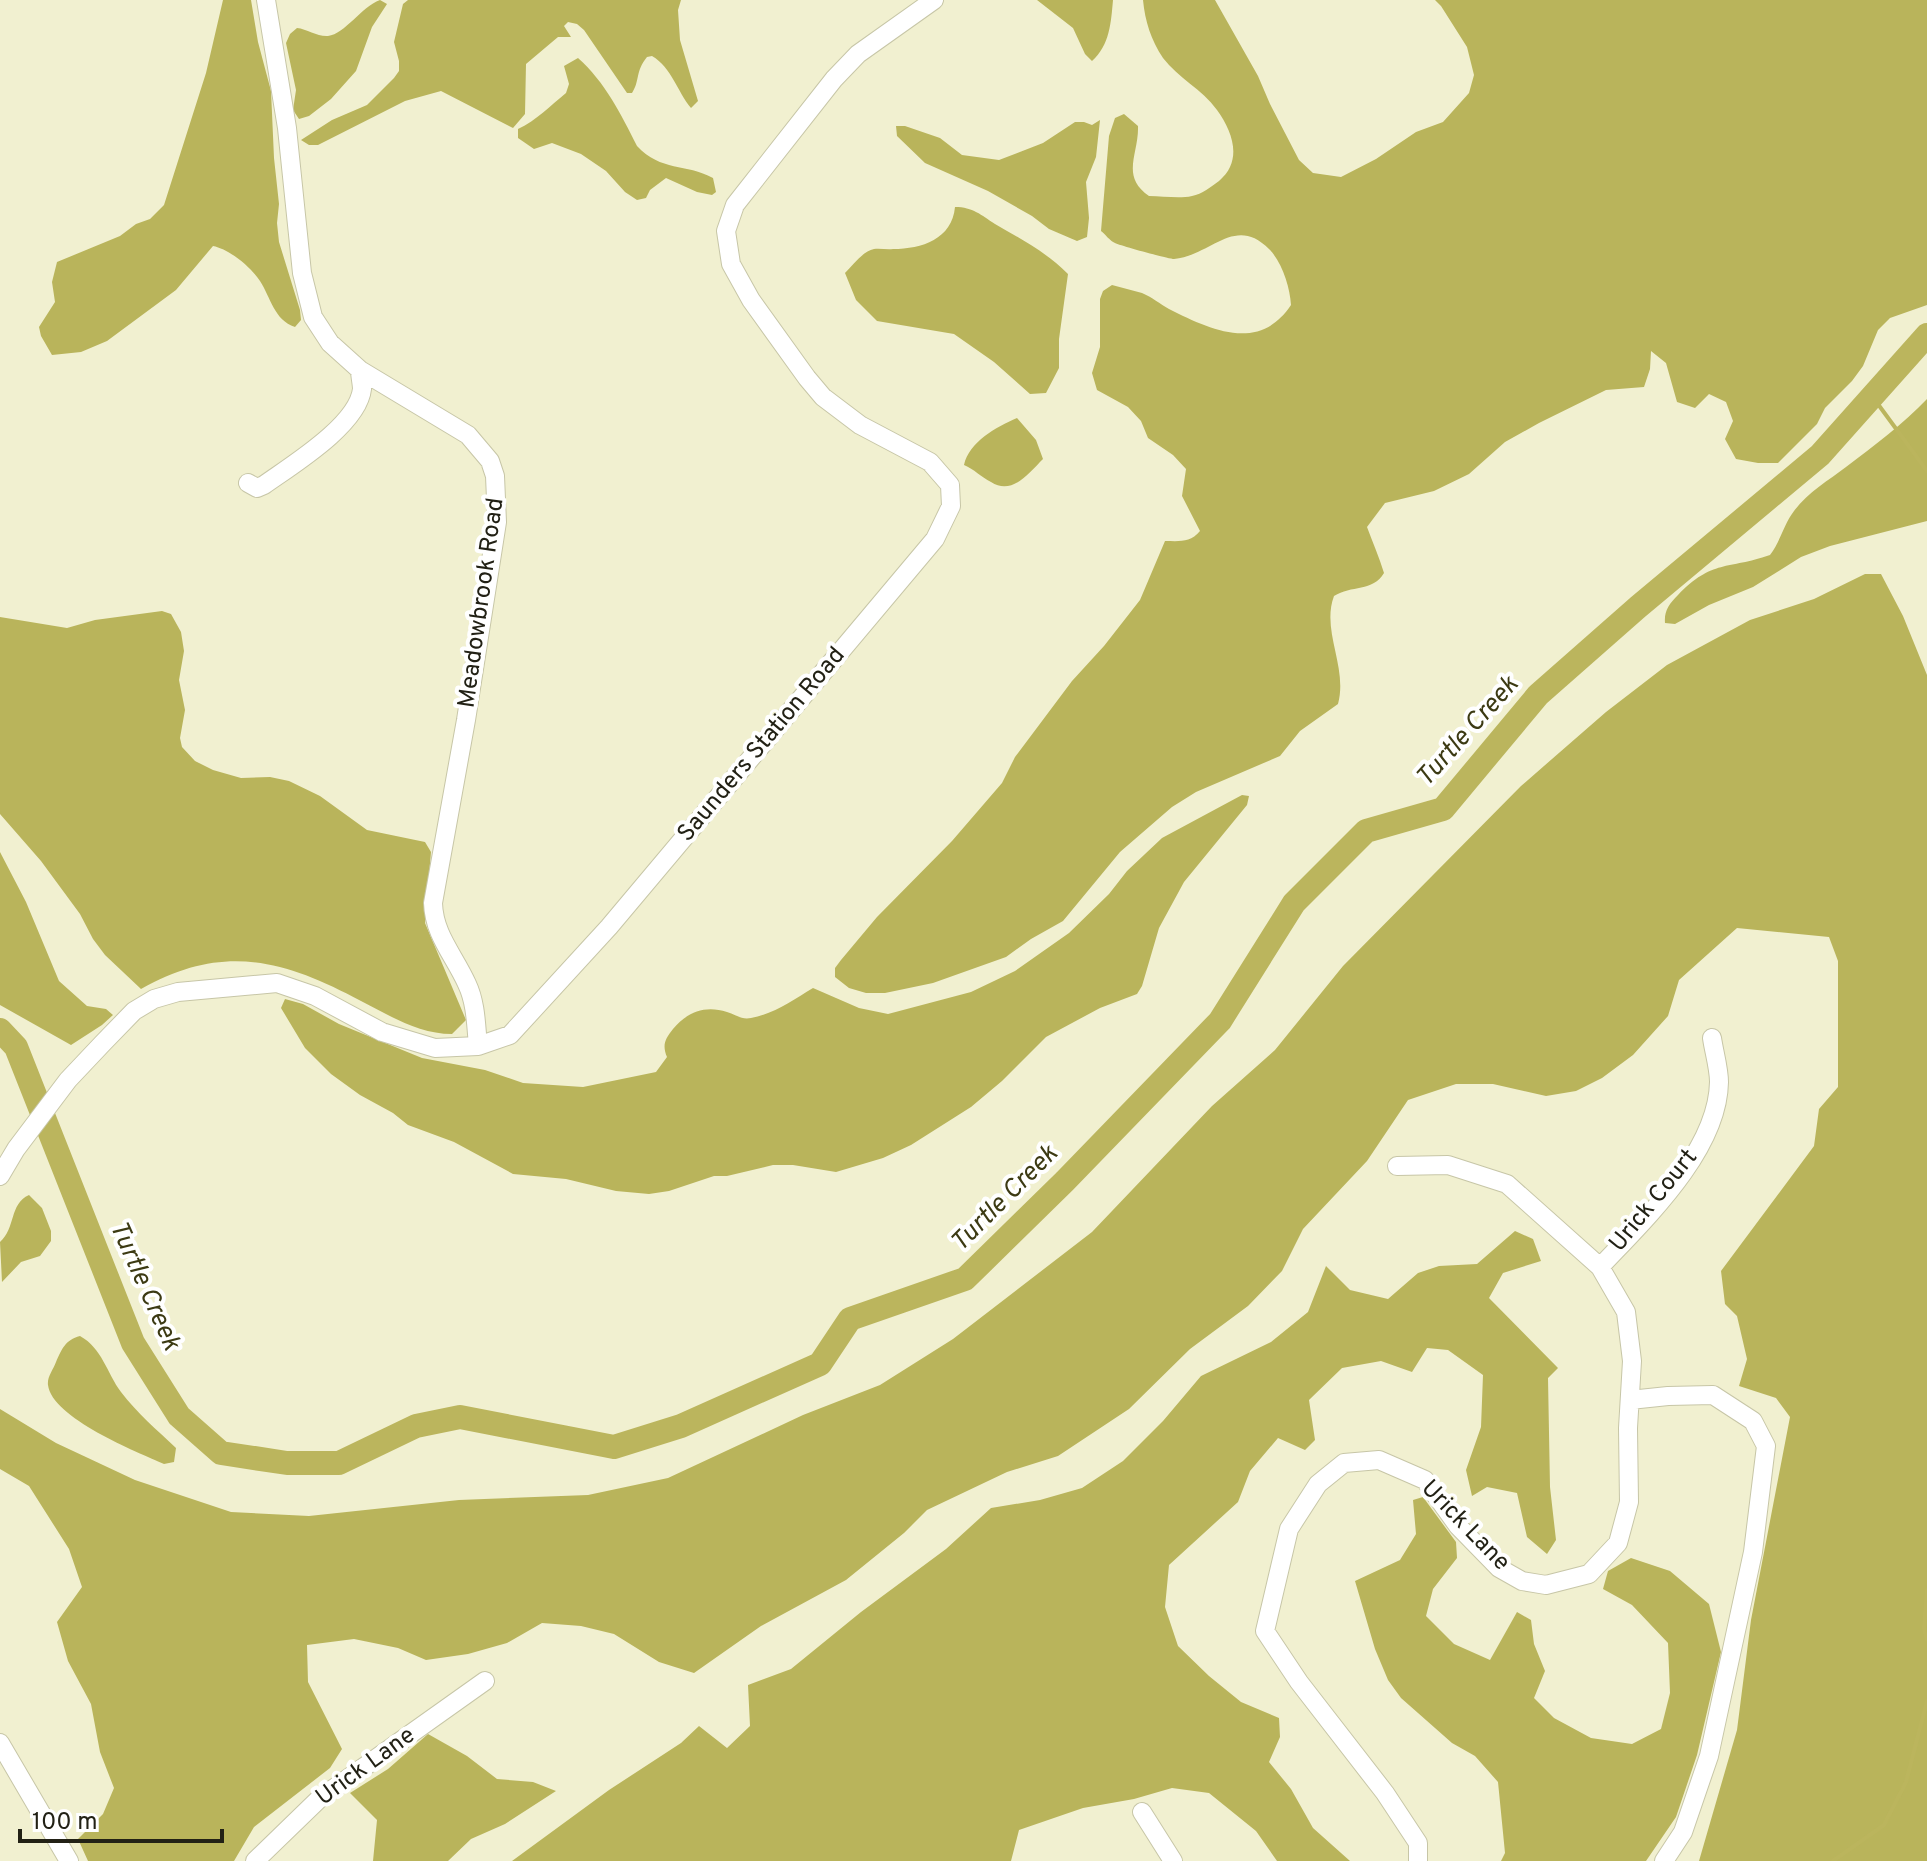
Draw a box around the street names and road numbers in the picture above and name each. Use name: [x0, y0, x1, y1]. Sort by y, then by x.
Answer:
street label: Meadowbrook Road: [452, 496, 512, 710]
street label: Saunders Station Road: [672, 641, 852, 849]
street label: Urick Court: [1603, 1143, 1705, 1259]
street label: Urick Lane: [1414, 1474, 1516, 1578]
street label: Urick Lane: [311, 1721, 421, 1813]

